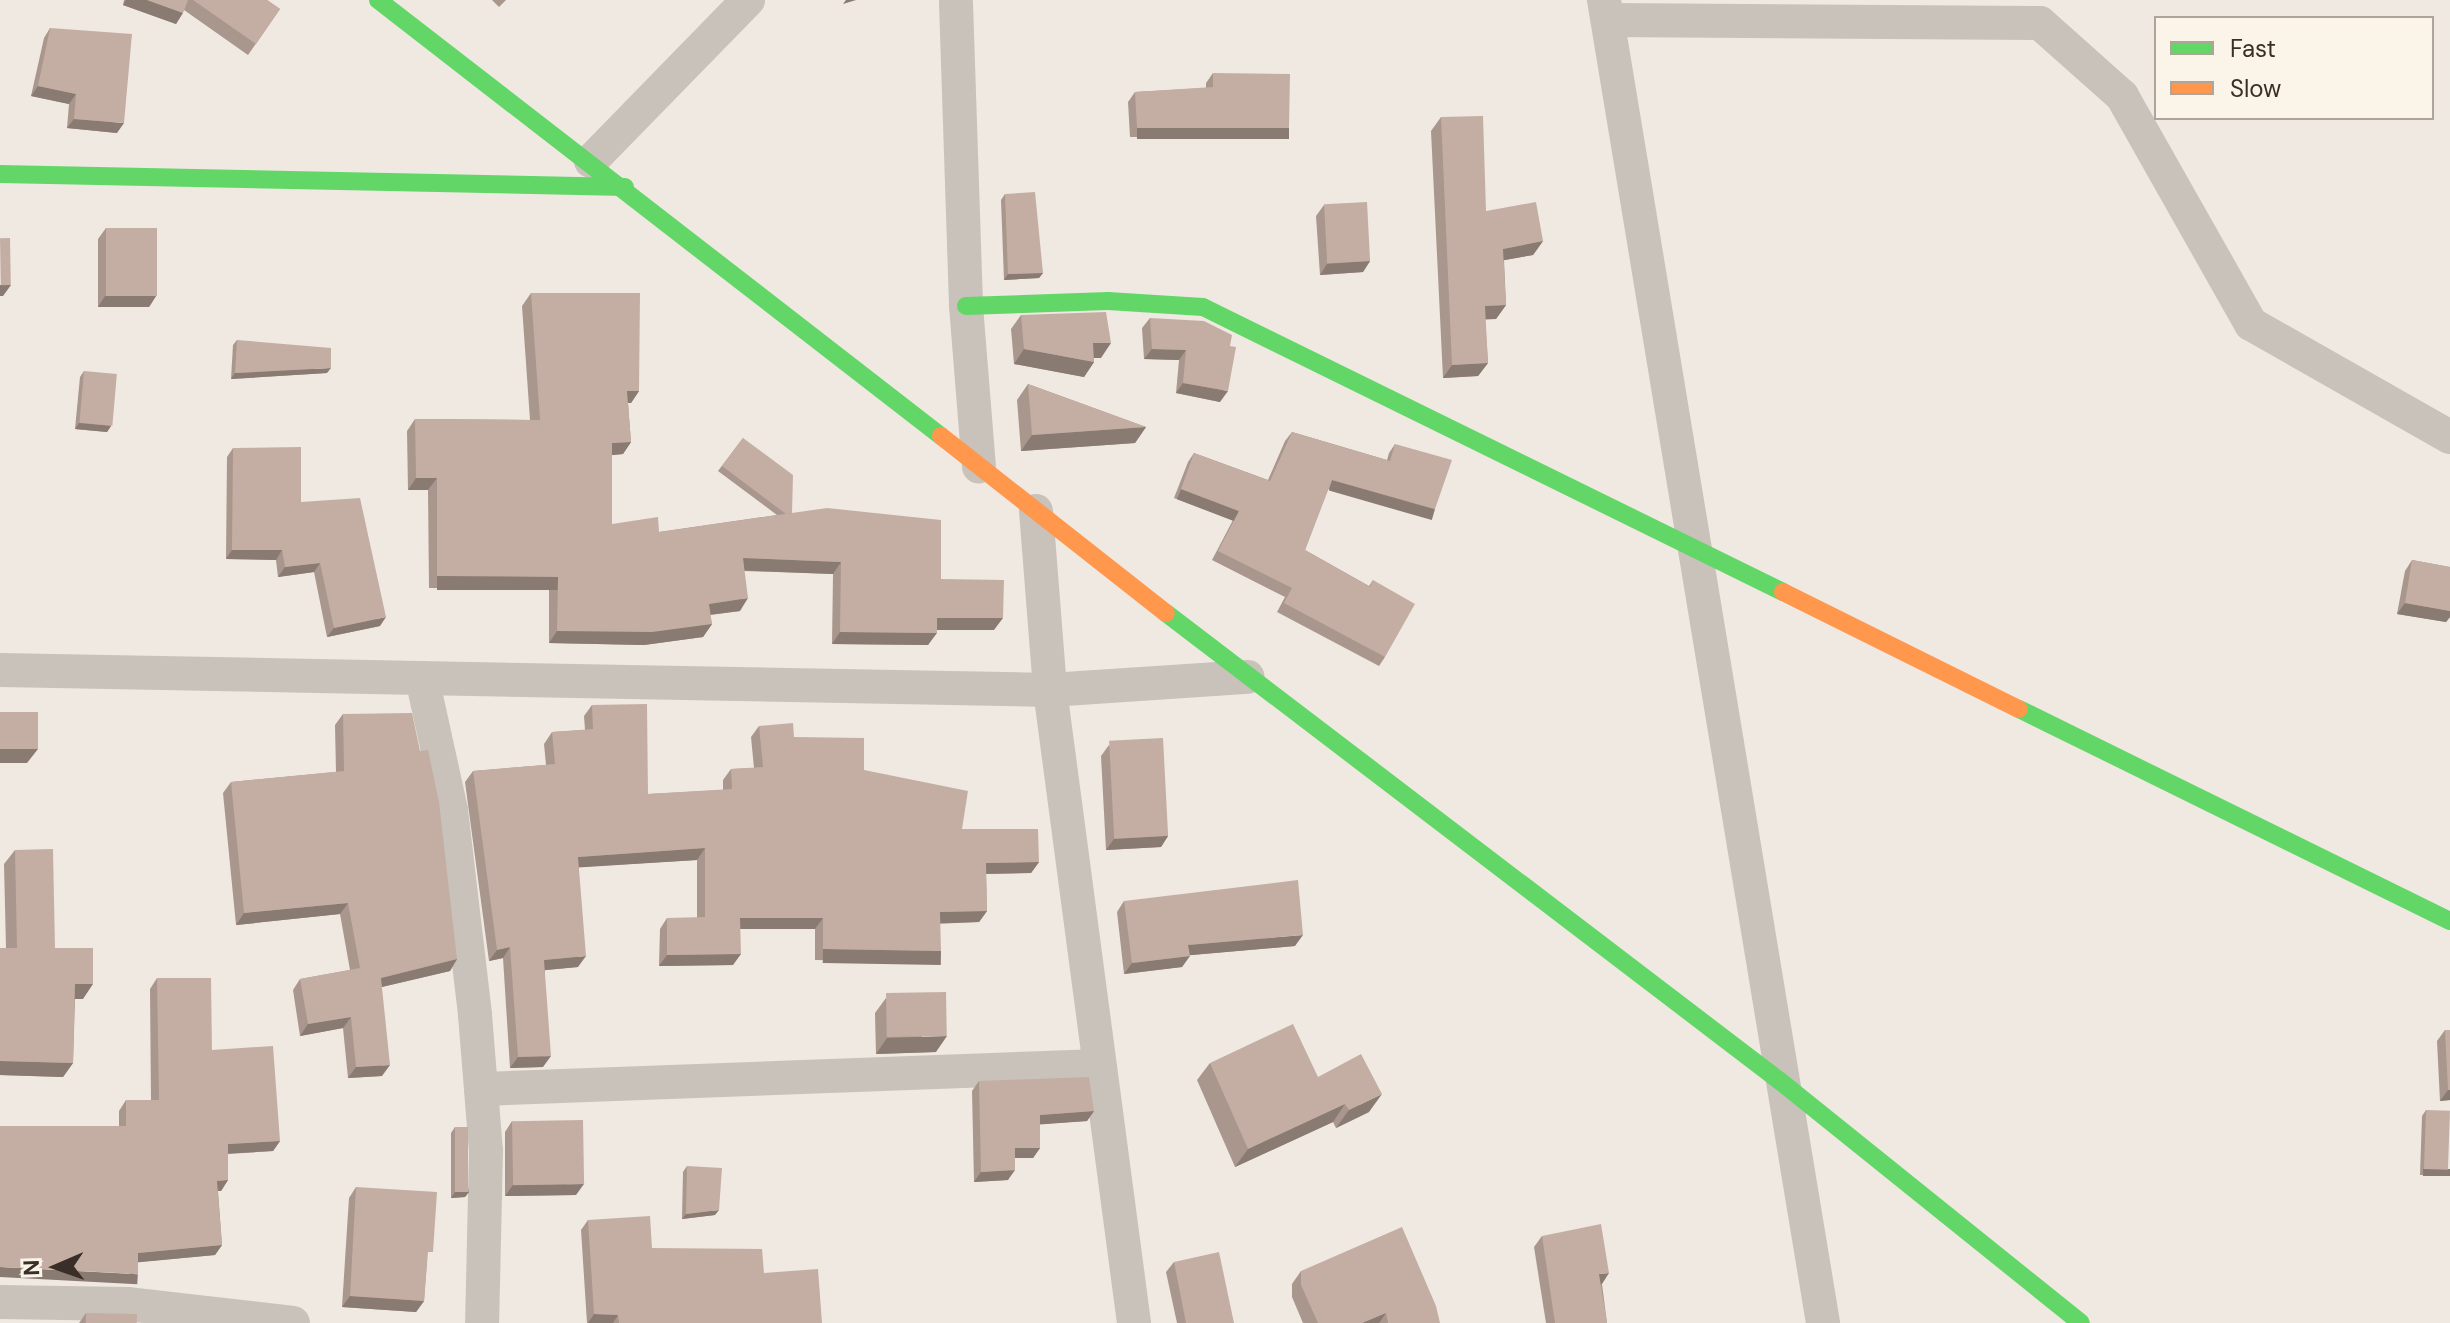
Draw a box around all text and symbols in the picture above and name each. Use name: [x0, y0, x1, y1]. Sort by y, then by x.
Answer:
legend: [2154, 16, 2434, 120]
text: Fast: [2230, 33, 2276, 64]
text: Slow: [2230, 73, 2281, 104]
north arrow: [16, 1227, 96, 1307]
text: N: [17, 1259, 46, 1276]

